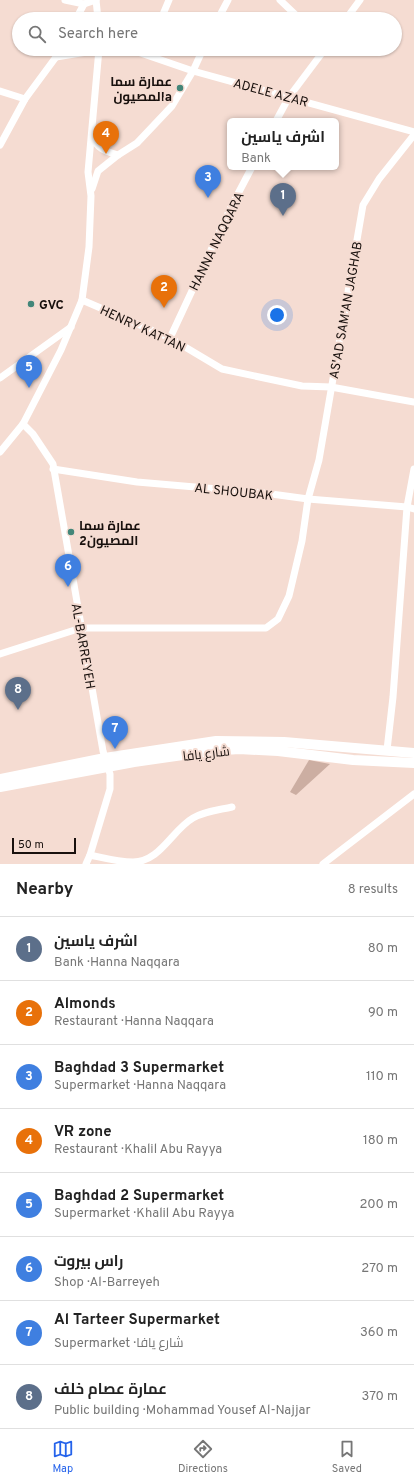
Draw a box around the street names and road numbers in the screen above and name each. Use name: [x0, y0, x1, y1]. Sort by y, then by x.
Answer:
street label: ADELE AZAR: [231, 76, 310, 112]
street label: HANNA NAQQARA: [187, 190, 249, 294]
street label: AS'AD SAM'AN JAGHAB: [327, 240, 367, 380]
street label: HENRY KATTAN: [97, 303, 188, 357]
street label: AL SHOUBAK: [194, 481, 274, 505]
street label: AL-BARREYEH: [67, 602, 97, 691]
street label: شارع يافا: [182, 744, 231, 766]

